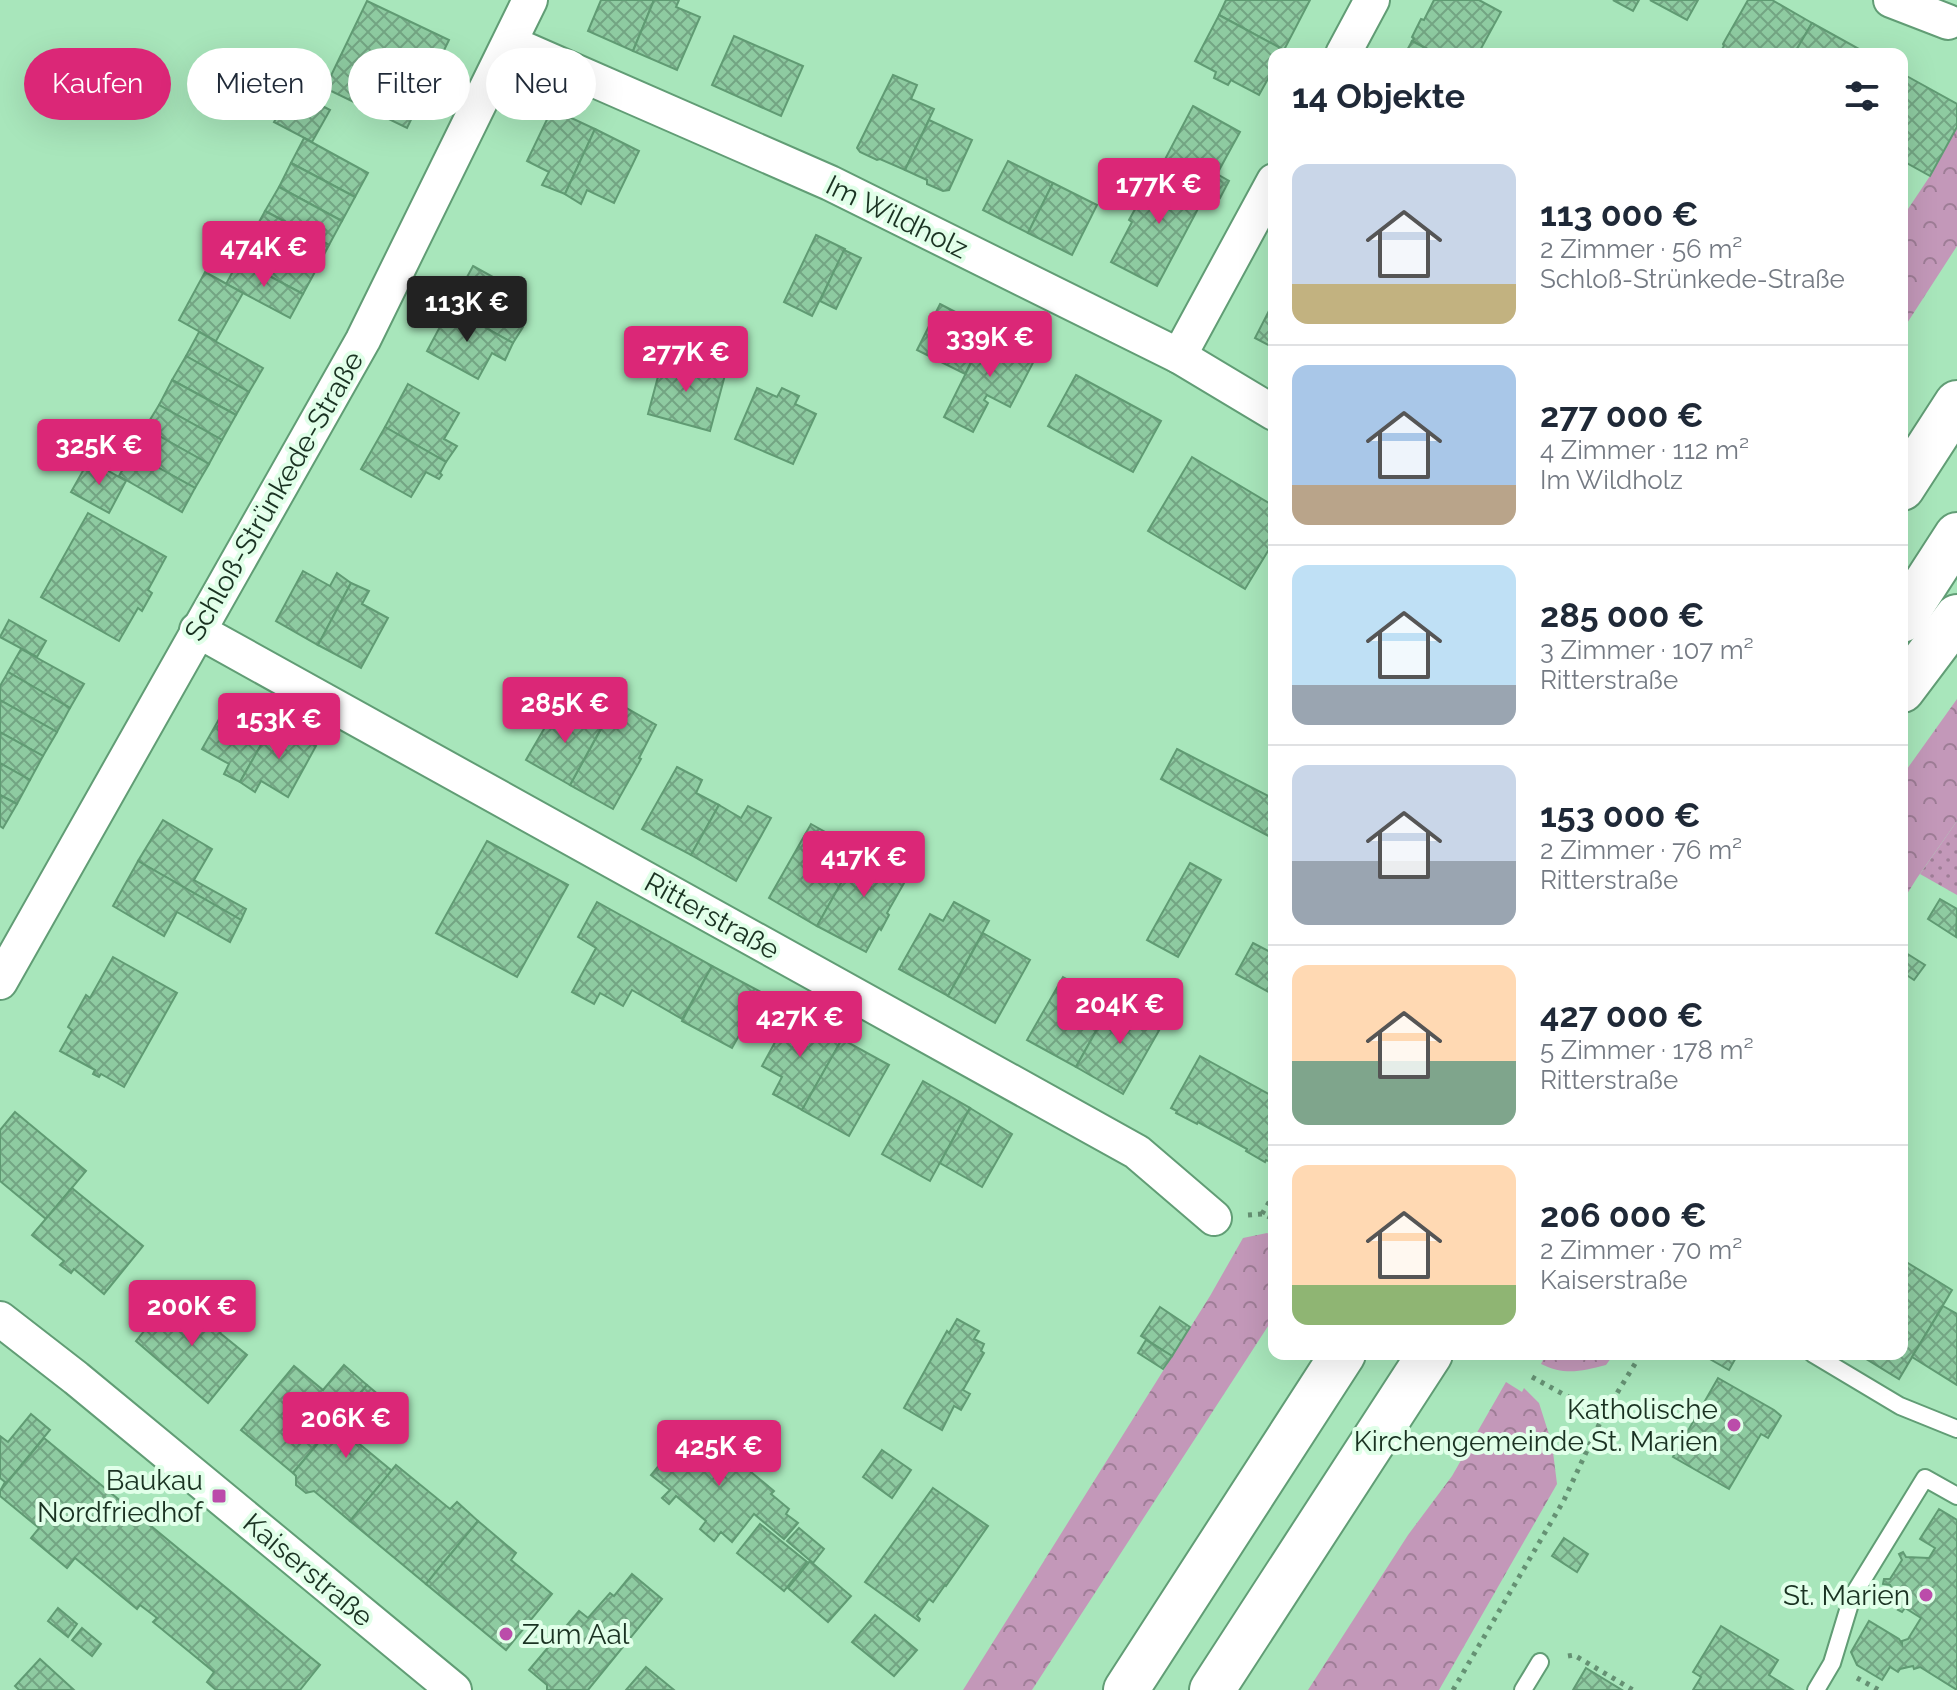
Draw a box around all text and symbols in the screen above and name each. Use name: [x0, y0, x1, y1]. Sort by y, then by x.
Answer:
chip: Kaufen: [24, 48, 171, 120]
chip: Mieten: [187, 48, 332, 120]
chip: Filter: [348, 48, 470, 120]
chip: Neu: [486, 48, 596, 120]
icon: filters: [1840, 74, 1884, 118]
text: 14 Objekte: [1292, 76, 1465, 116]
pin: 177K €: [1094, 158, 1224, 226]
street label: Im Wildholz: [821, 168, 973, 266]
text: 177K €: [1116, 169, 1202, 199]
text: 113 000 €: [1540, 194, 1699, 234]
icon: home: [1356, 196, 1452, 292]
pin: 474K €: [199, 221, 329, 289]
text: 474K €: [220, 232, 308, 262]
text: 2 Zimmer · 56 m²: [1540, 234, 1742, 264]
text: Schloß-Strünkede-Straße: [1540, 264, 1845, 294]
pin: 113K €: [402, 276, 532, 344]
text: 113K €: [425, 287, 509, 317]
pin: 339K €: [925, 311, 1055, 379]
text: 339K €: [946, 322, 1034, 352]
pin: 277K €: [621, 326, 751, 394]
text: 277K €: [642, 337, 730, 367]
street label: Schloß-Strünkede-Straße: [178, 346, 370, 646]
text: 277 000 €: [1540, 395, 1704, 435]
icon: home: [1356, 397, 1452, 493]
pin: 325K €: [34, 419, 164, 487]
text: 325K €: [55, 430, 143, 460]
text: 4 Zimmer · 112 m²: [1540, 435, 1749, 465]
text: Im Wildholz: [1540, 465, 1683, 495]
text: 285 000 €: [1540, 595, 1705, 635]
icon: home: [1356, 597, 1452, 693]
text: 3 Zimmer · 107 m²: [1540, 635, 1754, 665]
text: Ritterstraße: [1540, 665, 1678, 695]
pin: 285K €: [500, 677, 630, 745]
text: 285K €: [521, 688, 609, 718]
pin: 153K €: [214, 693, 344, 761]
text: 153K €: [236, 704, 322, 734]
text: 153 000 €: [1540, 795, 1701, 835]
icon: home: [1356, 797, 1452, 893]
pin: 417K €: [799, 831, 929, 899]
text: 2 Zimmer · 76 m²: [1540, 835, 1742, 865]
text: 417K €: [821, 842, 907, 872]
street label: Ritterstraße: [639, 865, 785, 967]
text: Ritterstraße: [1540, 865, 1678, 895]
pin: 204K €: [1055, 978, 1185, 1046]
text: 204K €: [1075, 989, 1165, 1019]
pin: 427K €: [735, 991, 865, 1059]
text: 427 000 €: [1540, 995, 1704, 1035]
icon: home: [1356, 997, 1452, 1093]
text: 427K €: [756, 1002, 844, 1032]
text: 5 Zimmer · 178 m²: [1540, 1035, 1754, 1065]
text: Ritterstraße: [1540, 1065, 1678, 1095]
text: 206 000 €: [1540, 1195, 1707, 1235]
icon: home: [1356, 1197, 1452, 1293]
text: 2 Zimmer · 70 m²: [1540, 1235, 1742, 1265]
text: Kaiserstraße: [1540, 1265, 1688, 1295]
pin: 200K €: [127, 1280, 257, 1348]
text: 200K €: [147, 1291, 237, 1321]
pin: 206K €: [281, 1392, 411, 1460]
place label: Katholische Kirchengemeinde St. Marien: [1354, 1393, 1718, 1458]
text: 206K €: [301, 1403, 391, 1433]
marker: Katholische Kirchengemeinde St. Marien: [1725, 1416, 1743, 1434]
pin: 425K €: [654, 1420, 784, 1488]
text: 425K €: [675, 1431, 763, 1461]
place label: Baukau Nordfriedhof: [37, 1464, 205, 1529]
marker: Baukau Nordfriedhof: [210, 1487, 228, 1505]
street label: Kaiserstraße: [237, 1506, 379, 1634]
place label: St. Marien: [1783, 1579, 1910, 1612]
marker: St. Marien: [1917, 1586, 1935, 1604]
place label: Zum Aal: [522, 1618, 630, 1651]
marker: Zum Aal: [497, 1625, 515, 1643]

